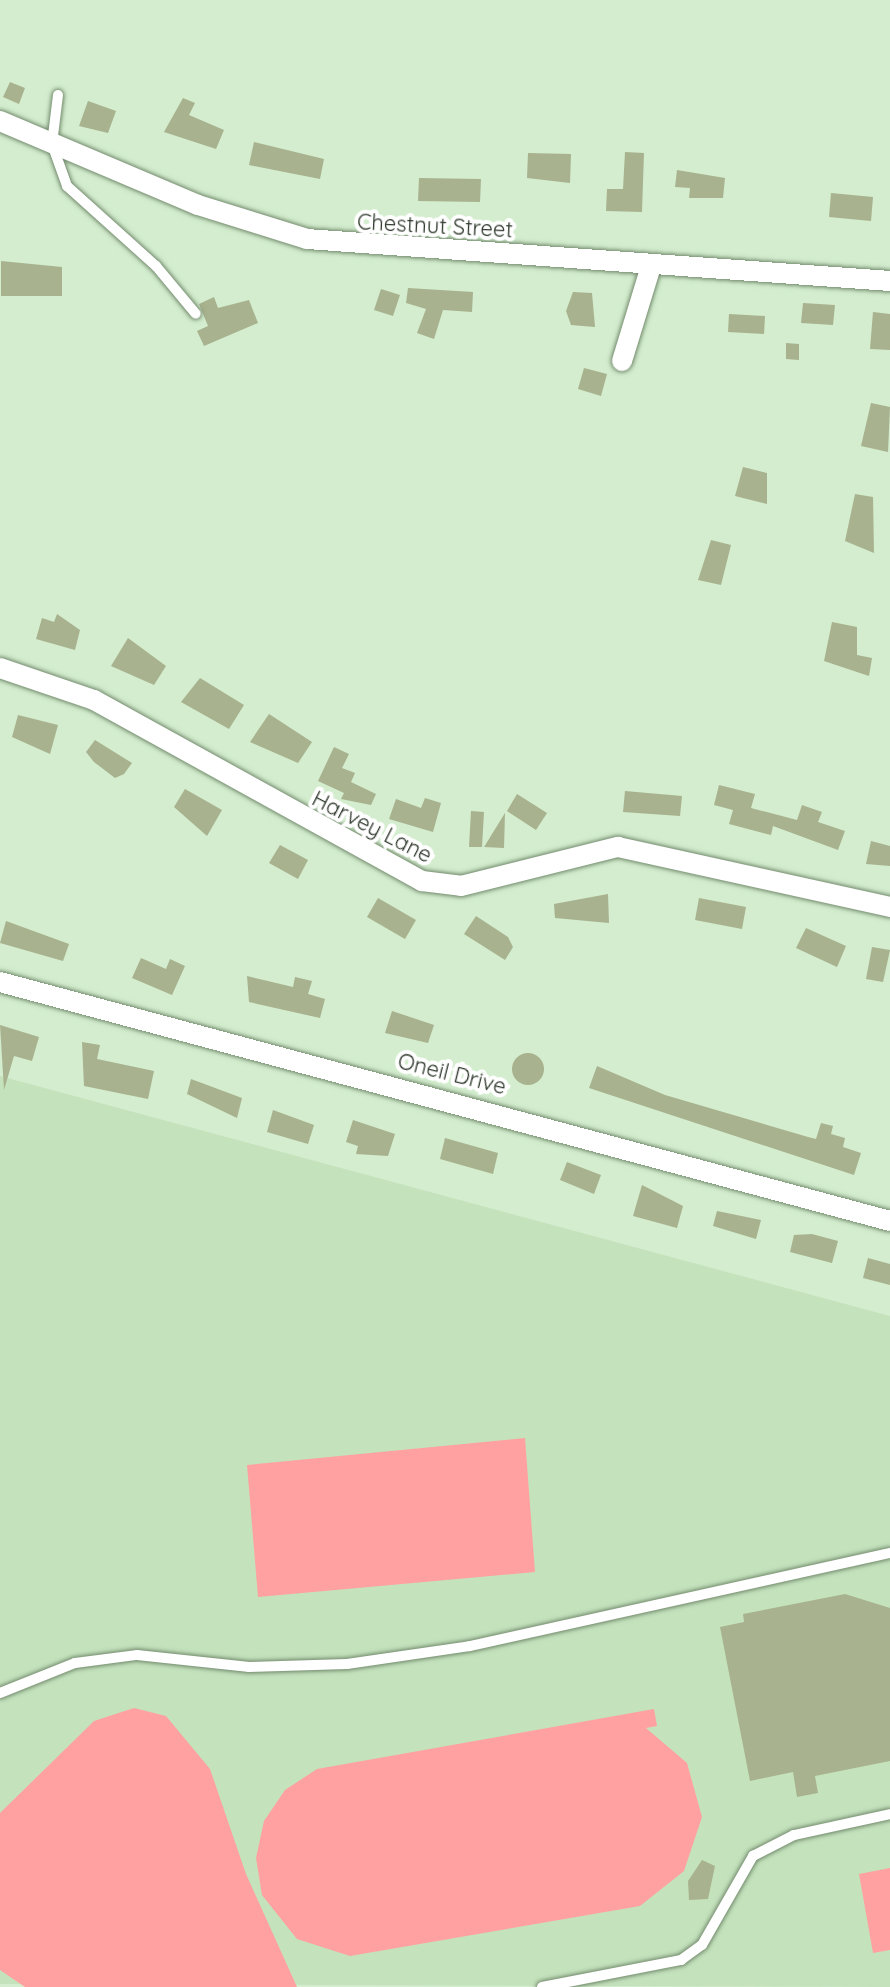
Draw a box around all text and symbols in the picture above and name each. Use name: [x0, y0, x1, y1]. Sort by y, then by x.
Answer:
street label: Chestnut Street: [356, 209, 514, 243]
street label: Harvey Lane: [308, 785, 436, 869]
street label: Oneil Drive: [395, 1048, 509, 1100]

